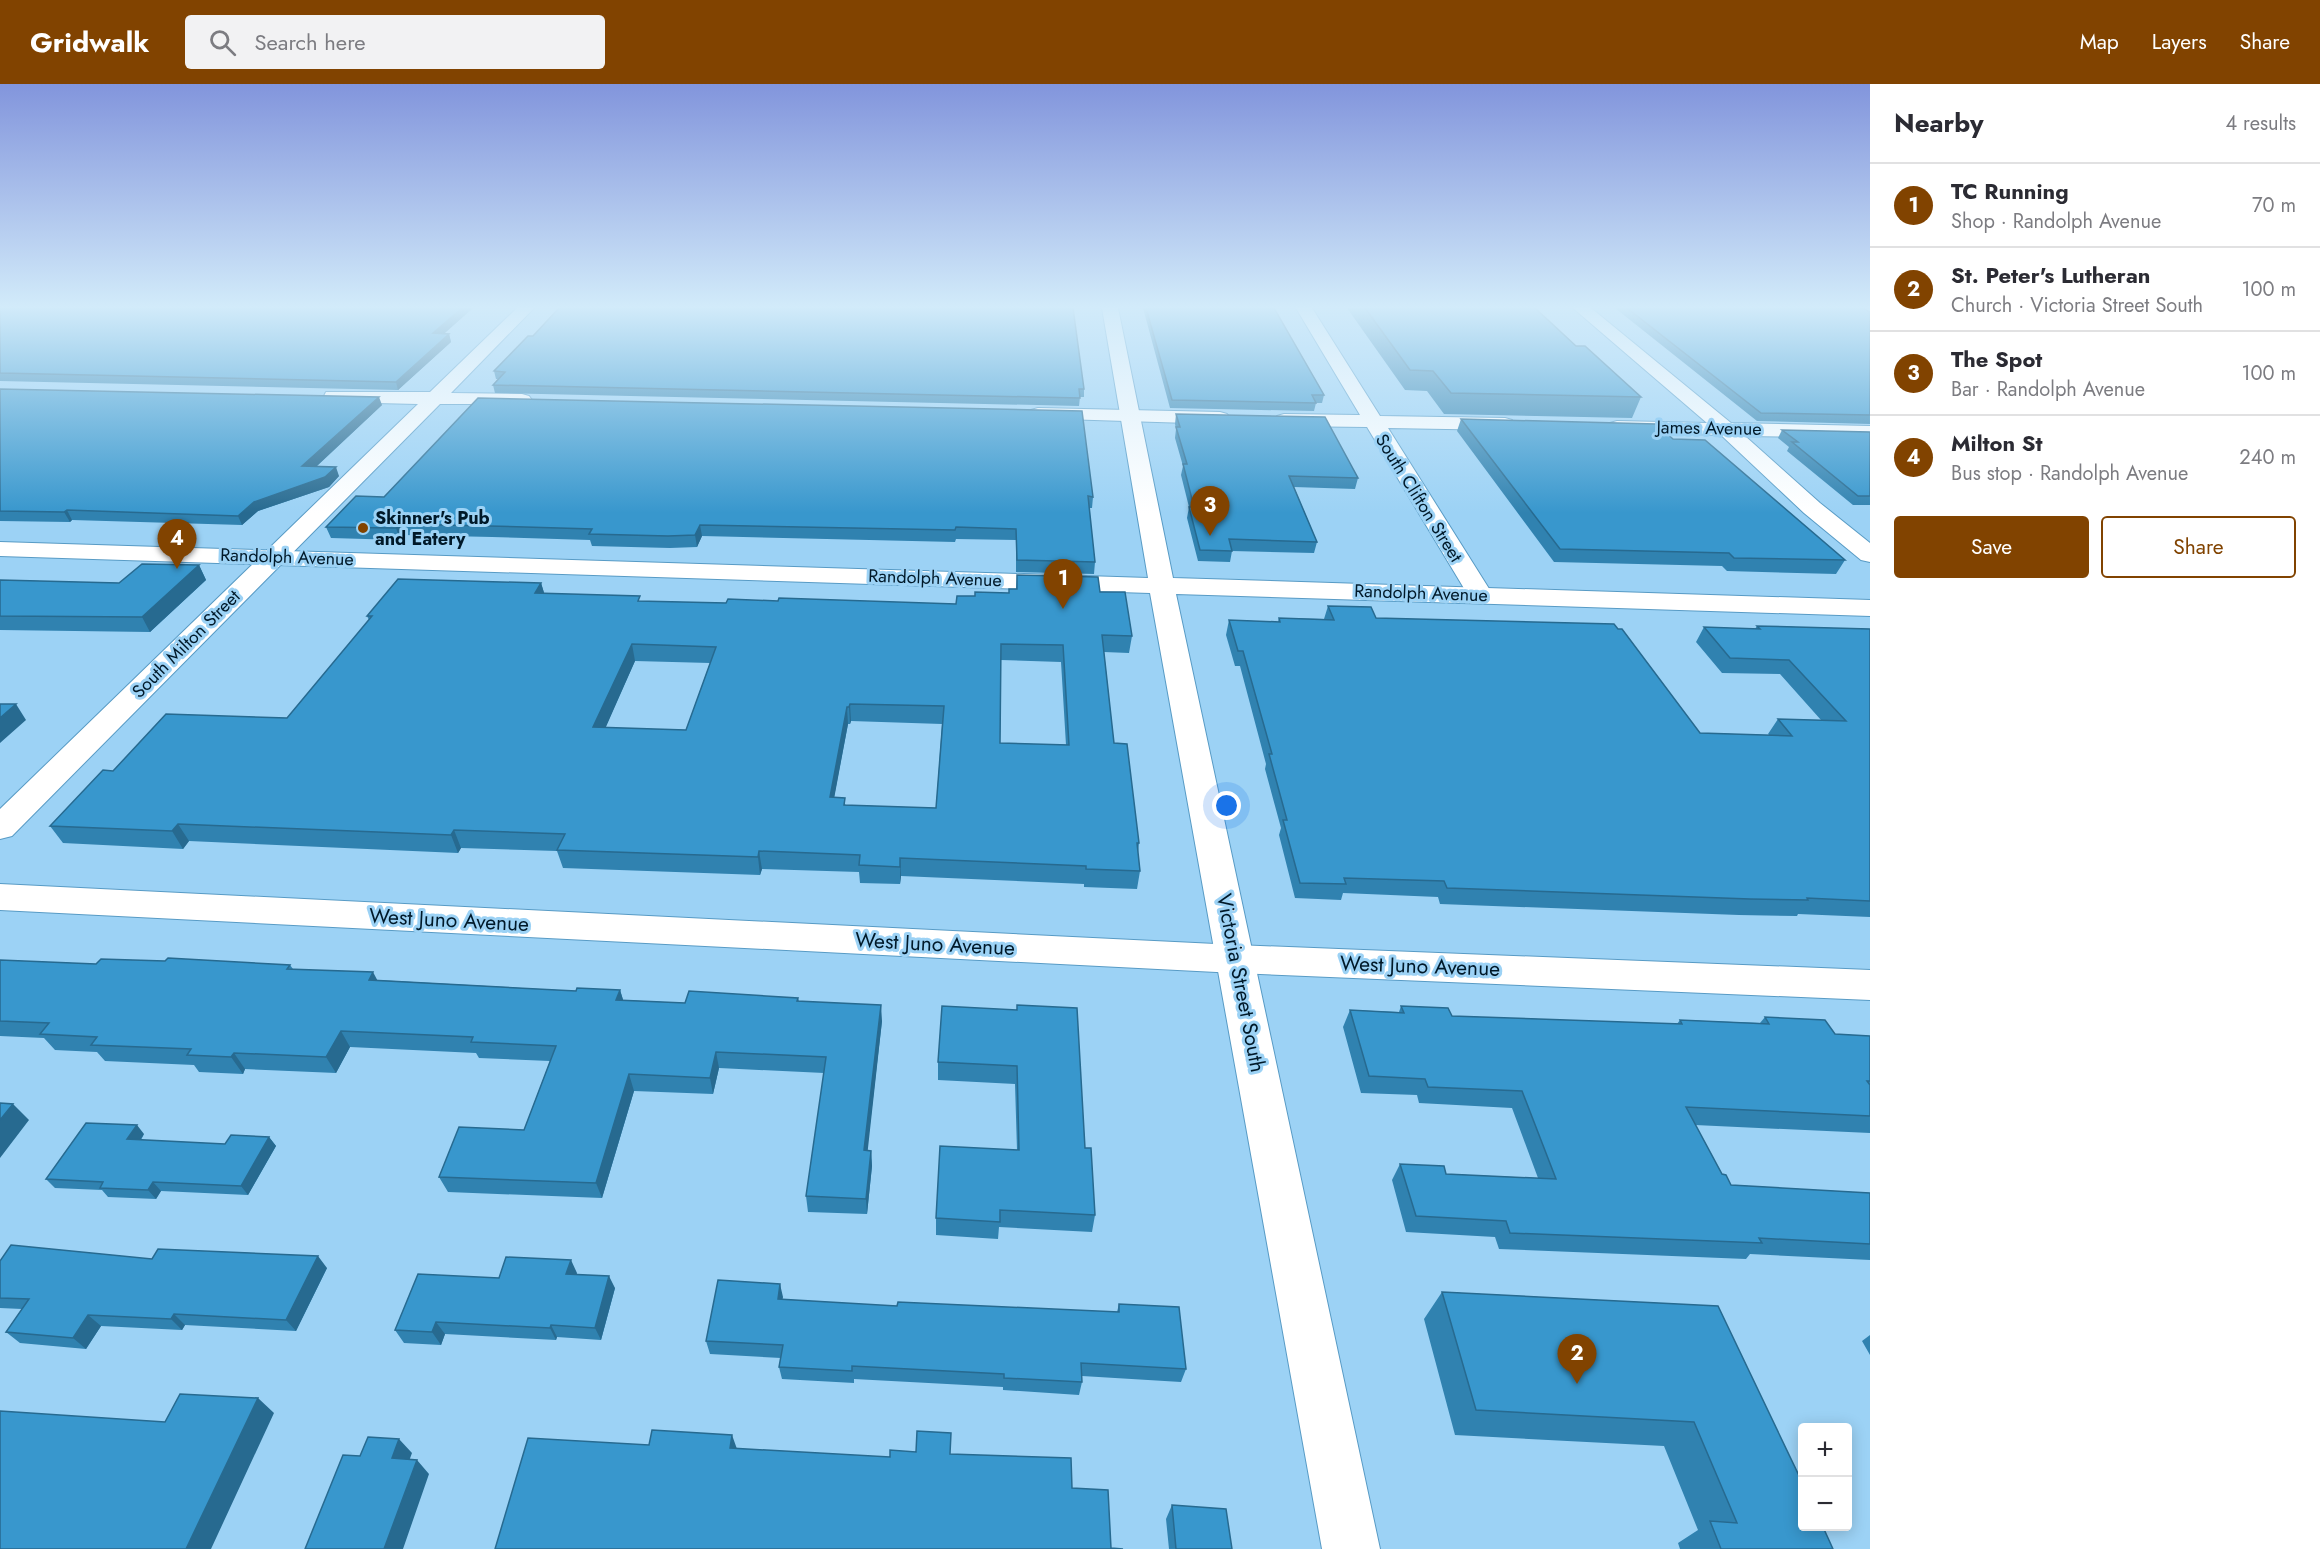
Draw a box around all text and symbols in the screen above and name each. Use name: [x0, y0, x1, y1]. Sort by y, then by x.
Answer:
search box: [185, 15, 605, 69]
text: Gridwalk: [30, 22, 149, 63]
icon: search: [206, 26, 239, 59]
text: Search here: [254, 26, 366, 58]
text: Map: [2080, 27, 2119, 57]
text: Layers: [2152, 27, 2207, 57]
text: Share: [2240, 27, 2290, 57]
text: Nearby: [1894, 104, 1983, 142]
text: 4 results: [2225, 109, 2296, 138]
text: TC Running: [1951, 175, 2069, 207]
text: 1: [1908, 191, 1919, 220]
text: 70 m: [2252, 191, 2296, 220]
text: Shop · Randolph Avenue: [1951, 207, 2161, 236]
text: St. Peter's Lutheran: [1951, 259, 2150, 291]
text: 2: [1907, 275, 1920, 304]
text: 100 m: [2241, 275, 2296, 304]
text: Church · Victoria Street South: [1951, 291, 2203, 320]
text: The Spot: [1951, 343, 2042, 375]
text: 3: [1907, 359, 1920, 388]
text: 100 m: [2241, 359, 2296, 388]
text: Bar · Randolph Avenue: [1951, 375, 2145, 404]
street label: James Avenue: [1654, 414, 1762, 442]
text: Milton St: [1951, 427, 2043, 459]
street label: South Clifton Street: [1369, 429, 1469, 568]
text: 4: [1907, 443, 1920, 472]
text: 240 m: [2239, 443, 2296, 472]
text: Bus stop · Randolph Avenue: [1951, 459, 2188, 488]
pin: 3: [1190, 486, 1230, 536]
place label: Skinner's Pub and Eatery: [375, 505, 490, 552]
button: Save: [1894, 516, 2089, 578]
button: Share: [2101, 516, 2296, 578]
pin: 4: [158, 520, 196, 569]
marker: Skinner's Pub and Eatery: [356, 521, 370, 535]
street label: Randolph Avenue: [220, 542, 354, 572]
pin: 1: [1044, 560, 1082, 609]
street label: Randolph Avenue: [868, 563, 1002, 593]
street label: Randolph Avenue: [1354, 578, 1488, 608]
street label: South Milton Street: [126, 584, 246, 704]
your location: [1212, 791, 1241, 820]
street label: Victoria Street South: [1209, 891, 1273, 1075]
street label: West Juno Avenue: [368, 901, 530, 939]
street label: West Juno Avenue: [854, 925, 1016, 963]
street label: West Juno Avenue: [1340, 948, 1501, 984]
pin: 2: [1558, 1334, 1596, 1384]
map controls: [1798, 1423, 1852, 1531]
button: +: [1798, 1423, 1852, 1477]
button: −: [1798, 1477, 1852, 1531]

